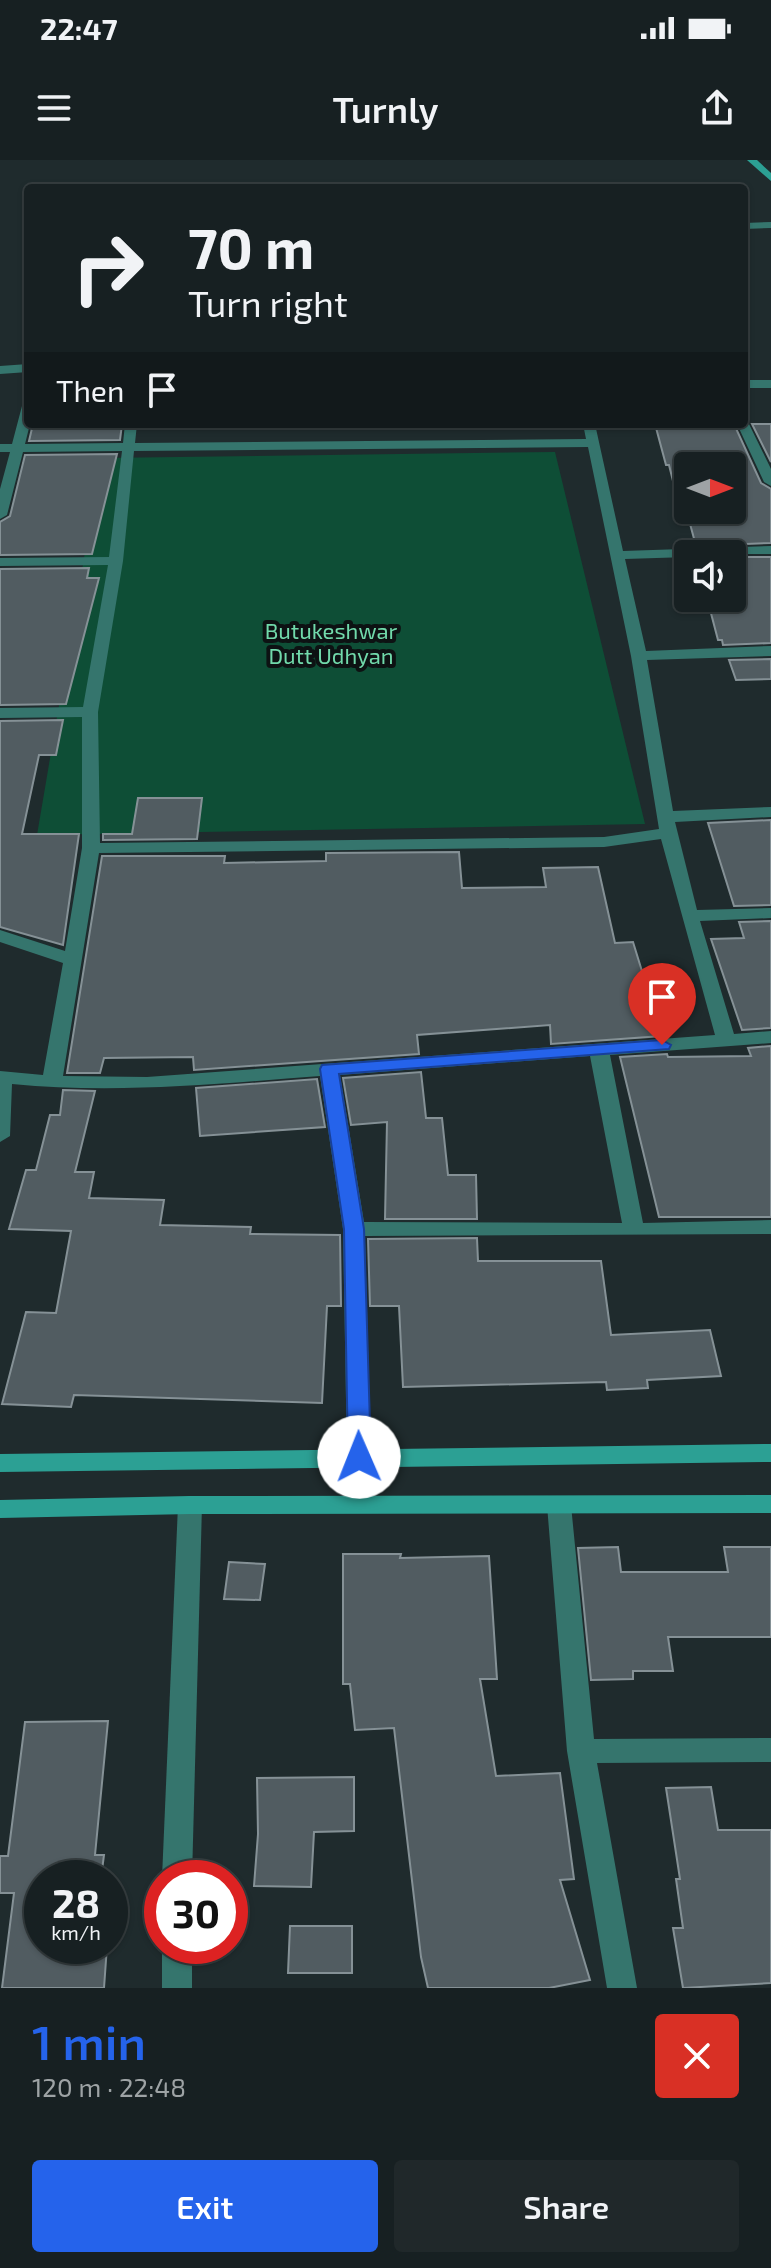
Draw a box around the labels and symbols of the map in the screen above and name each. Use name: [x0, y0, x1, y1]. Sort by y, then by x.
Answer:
north arrow: [674, 452, 746, 524]
park label: Butukeshwar Dutt Udhyan: [265, 617, 398, 668]
pin: [628, 963, 696, 1045]
position arrow: [317, 1415, 401, 1499]
speed limit sign: 30: [144, 1860, 248, 1964]

